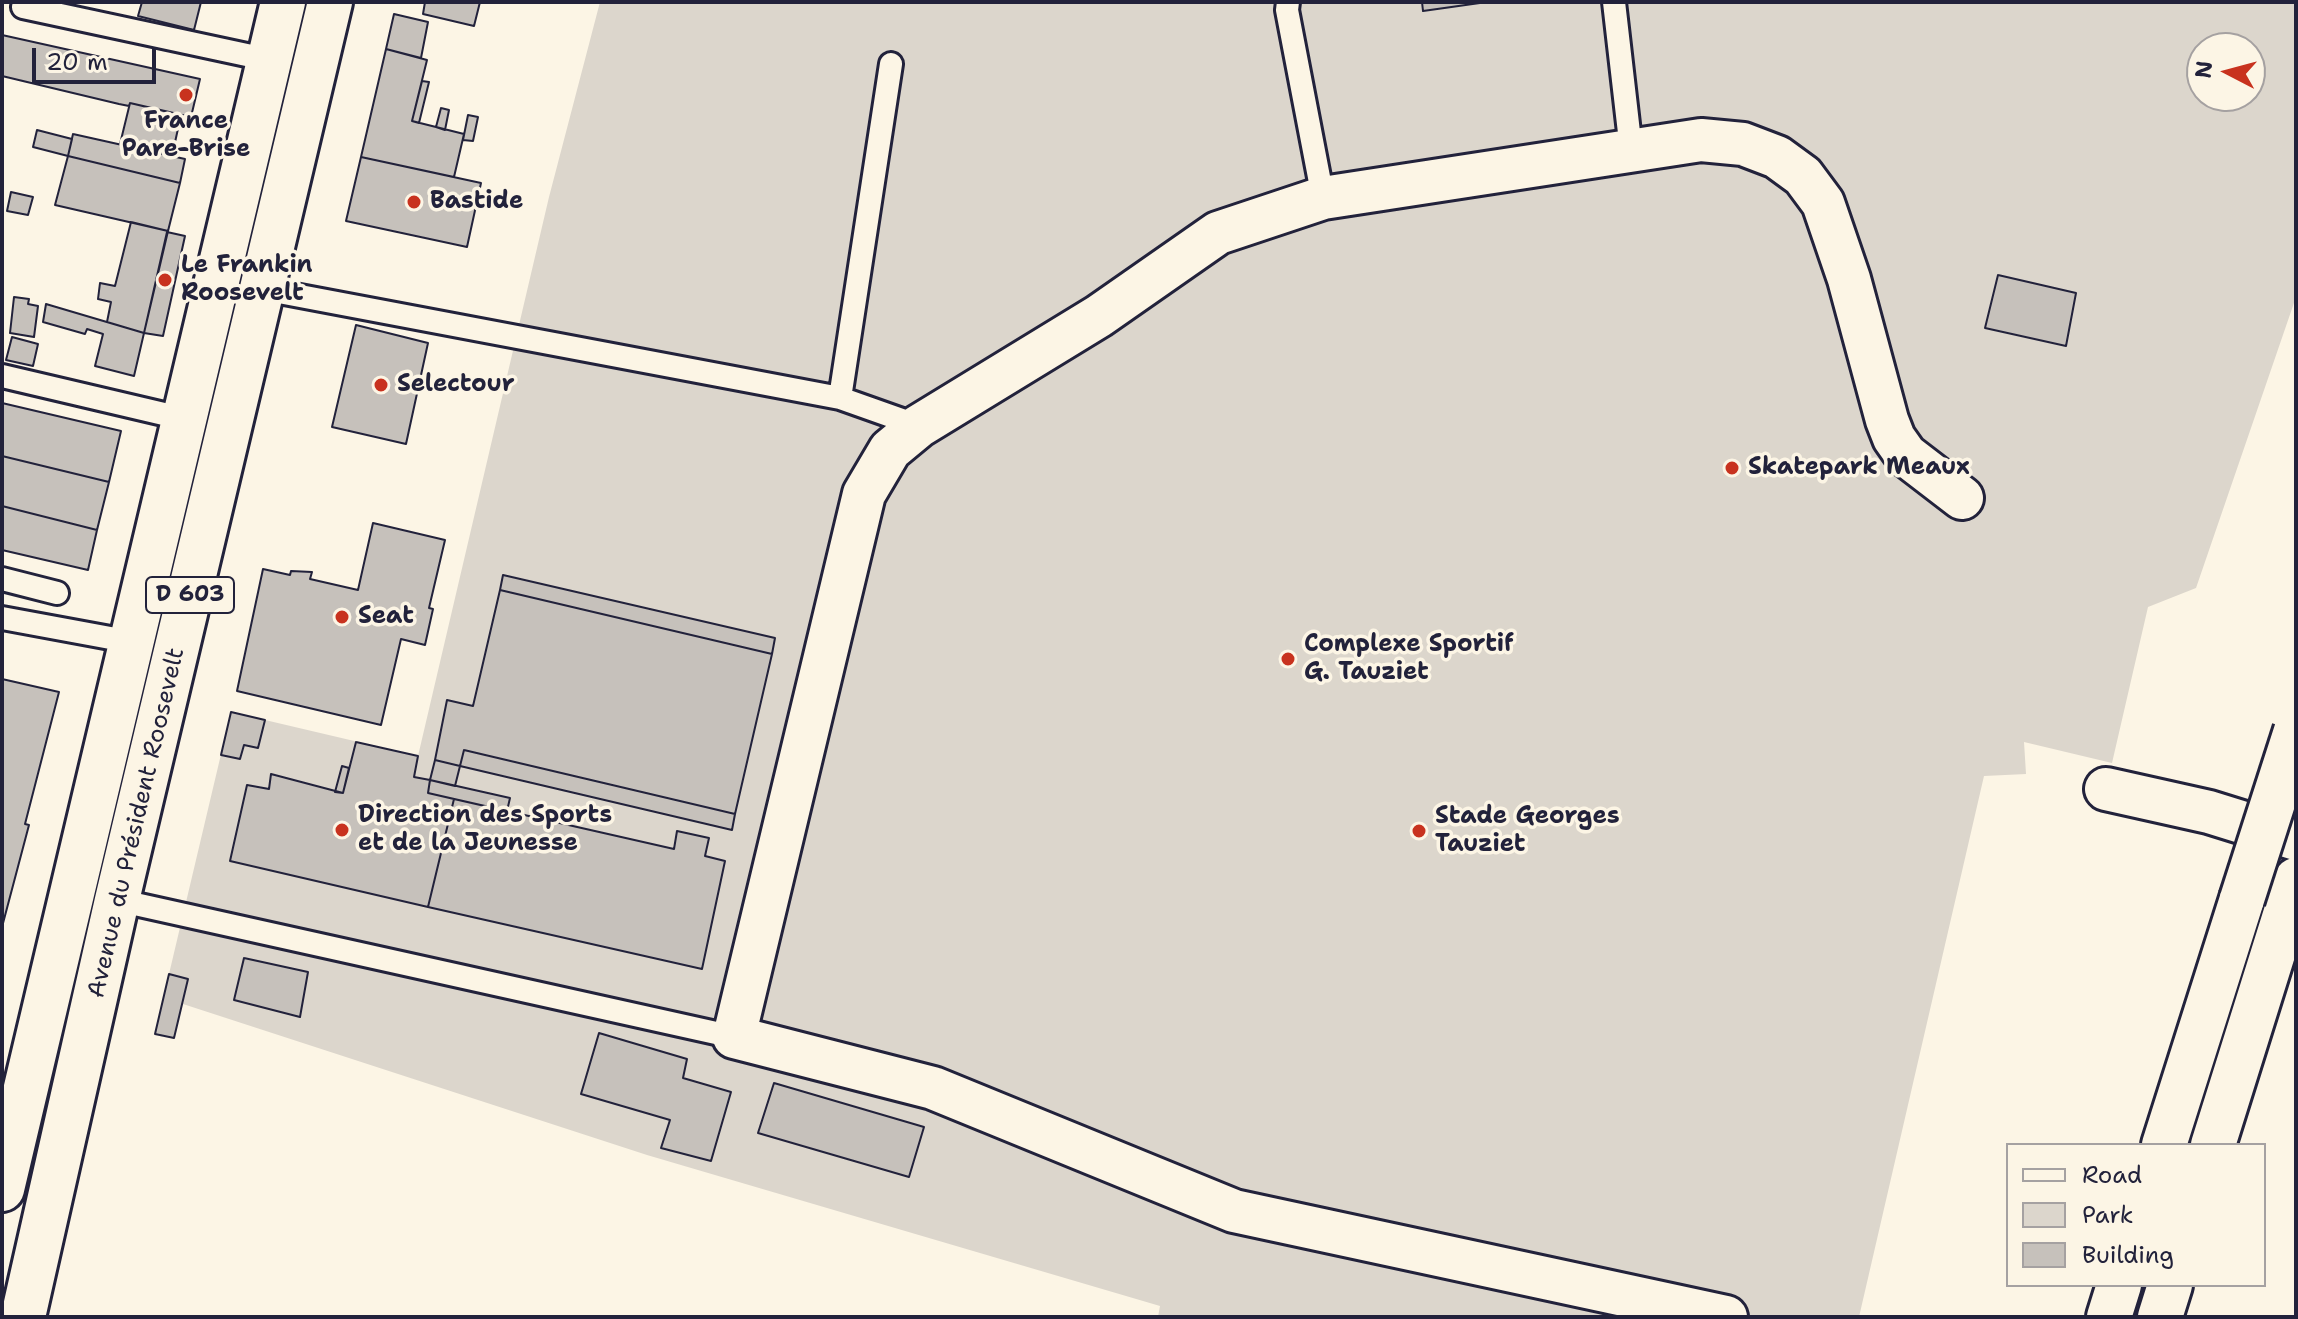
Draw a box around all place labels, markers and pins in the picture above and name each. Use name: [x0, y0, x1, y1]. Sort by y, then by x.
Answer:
marker: France Pare-Brise: [177, 86, 195, 104]
place label: France Pare-Brise: [122, 108, 250, 164]
place label: Bastide: [430, 188, 523, 216]
marker: Bastide: [405, 193, 423, 211]
place label: Le Frankin Roosevelt: [181, 252, 312, 308]
marker: Le Frankin Roosevelt: [156, 271, 174, 289]
place label: Selectour: [397, 371, 515, 399]
marker: Selectour: [372, 376, 390, 394]
place label: Skatepark Meaux: [1748, 454, 1970, 482]
marker: Skatepark Meaux: [1723, 459, 1741, 477]
place label: Seat: [358, 603, 414, 631]
marker: Seat: [333, 608, 351, 626]
place label: Complexe Sportif G. Tauziet: [1304, 631, 1514, 687]
marker: Complexe Sportif G. Tauziet: [1279, 650, 1297, 668]
place label: Direction des Sports et de la Jeunesse: [358, 802, 612, 858]
place label: Stade Georges Tauziet: [1435, 803, 1620, 859]
marker: Direction des Sports et de la Jeunesse: [333, 821, 351, 839]
marker: Stade Georges Tauziet: [1410, 822, 1428, 840]

